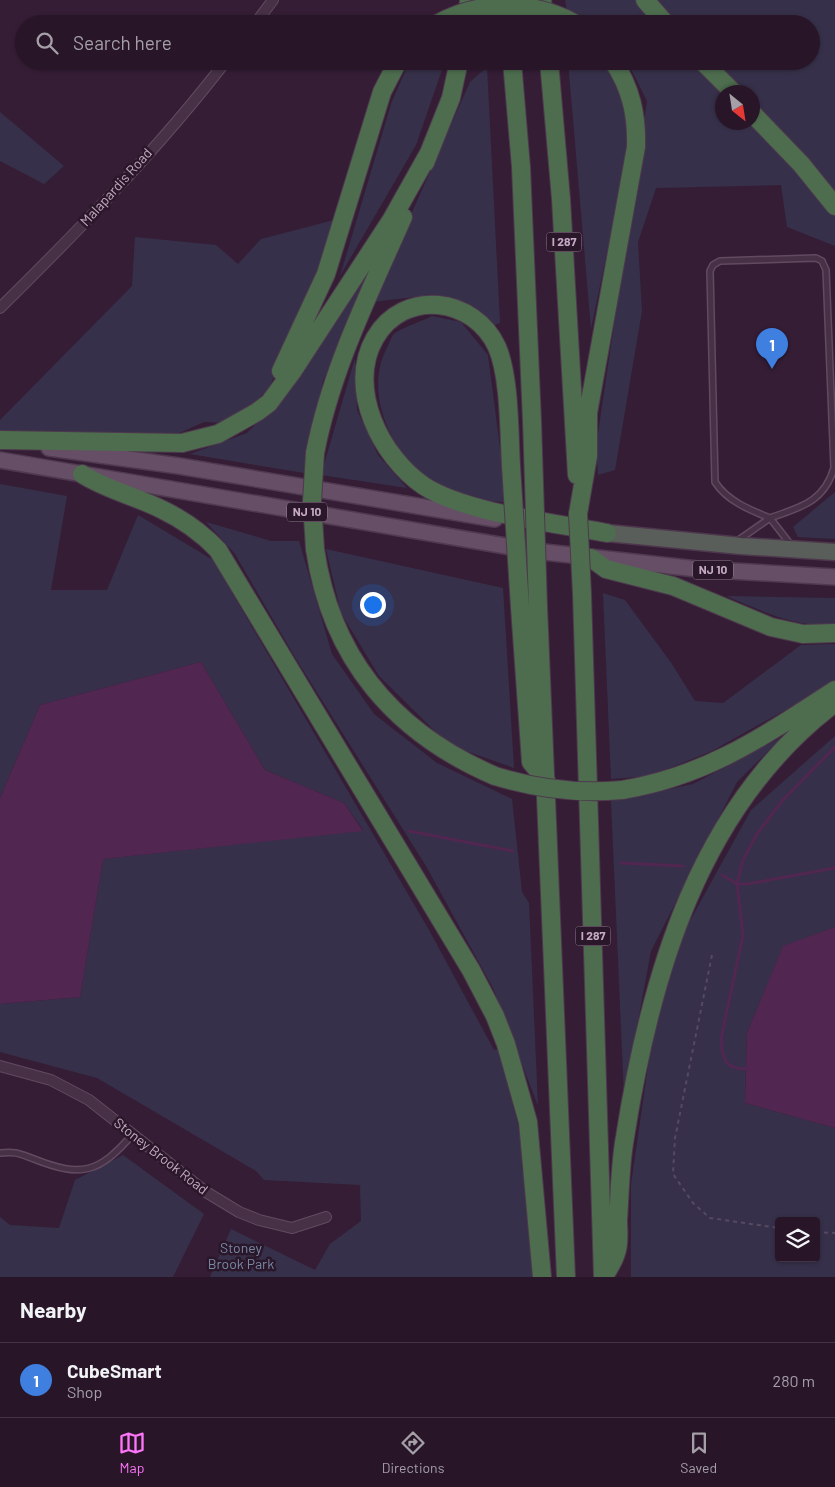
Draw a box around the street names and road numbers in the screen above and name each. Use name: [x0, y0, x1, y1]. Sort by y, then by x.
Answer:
street label: Malapardis Road: [76, 144, 155, 229]
road number: I 287: [546, 232, 582, 252]
road number: NJ 10: [287, 502, 327, 522]
road number: NJ 10: [693, 560, 733, 580]
road number: I 287: [576, 926, 610, 946]
street label: Stoney Brook Road: [111, 1114, 212, 1198]

